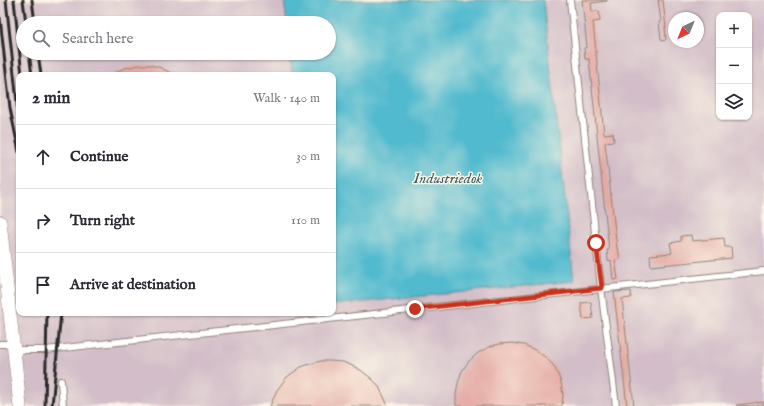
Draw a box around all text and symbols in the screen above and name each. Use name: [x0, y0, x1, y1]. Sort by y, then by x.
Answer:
north arrow: [668, 12, 704, 48]
map controls: [716, 12, 752, 120]
button: +: [716, 12, 752, 48]
search box: [16, 16, 336, 60]
icon: search: [30, 27, 52, 49]
text: Search here: [62, 29, 133, 48]
button: −: [716, 48, 752, 84]
button: layers: [716, 84, 752, 120]
text: 2 min: [32, 88, 70, 109]
text: Walk · 140 m: [253, 90, 320, 107]
icon: ahead: [32, 146, 54, 168]
text: Continue: [70, 147, 128, 166]
text: 30 m: [296, 148, 320, 165]
water label: Industriedok: [413, 169, 482, 188]
icon: right: [32, 210, 54, 232]
text: Turn right: [70, 211, 135, 230]
text: 110 m: [291, 212, 320, 229]
route start: [587, 234, 605, 252]
icon: arrive: [32, 274, 54, 296]
text: Arrive at destination: [70, 275, 196, 294]
route end: [406, 300, 424, 318]

